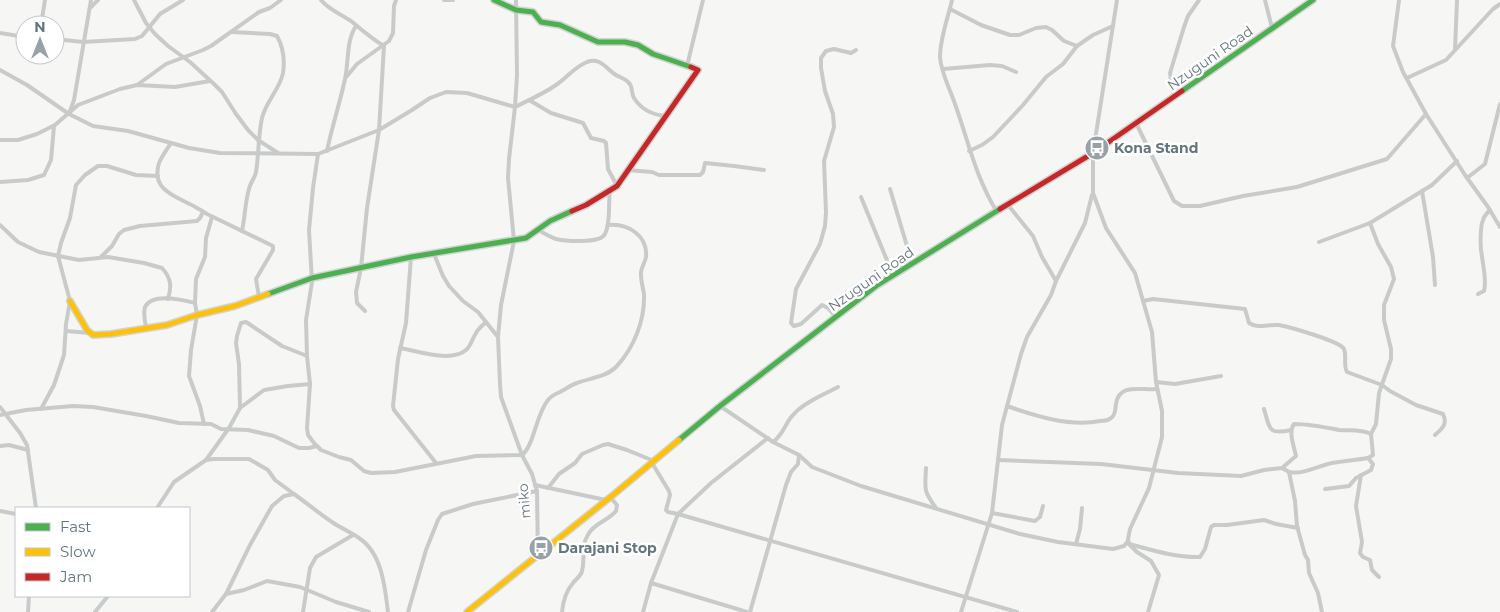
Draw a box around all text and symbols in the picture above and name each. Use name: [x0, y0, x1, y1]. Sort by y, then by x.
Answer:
north arrow: [15, 15, 65, 65]
text: N: [34, 18, 46, 36]
street label: Nzuguni Road: [1164, 22, 1256, 94]
bus stop icon: Kona Stand: [1084, 135, 1110, 161]
place label: Kona Stand: [1114, 139, 1198, 157]
street label: Nzuguni Road: [825, 243, 917, 315]
street label: miko: [513, 482, 535, 519]
legend: [15, 507, 190, 597]
text: Fast: [60, 517, 91, 536]
bus stop icon: Darajani Stop: [528, 535, 554, 561]
place label: Darajani Stop: [558, 539, 657, 557]
text: Slow: [60, 542, 96, 561]
text: Jam: [59, 567, 92, 586]

